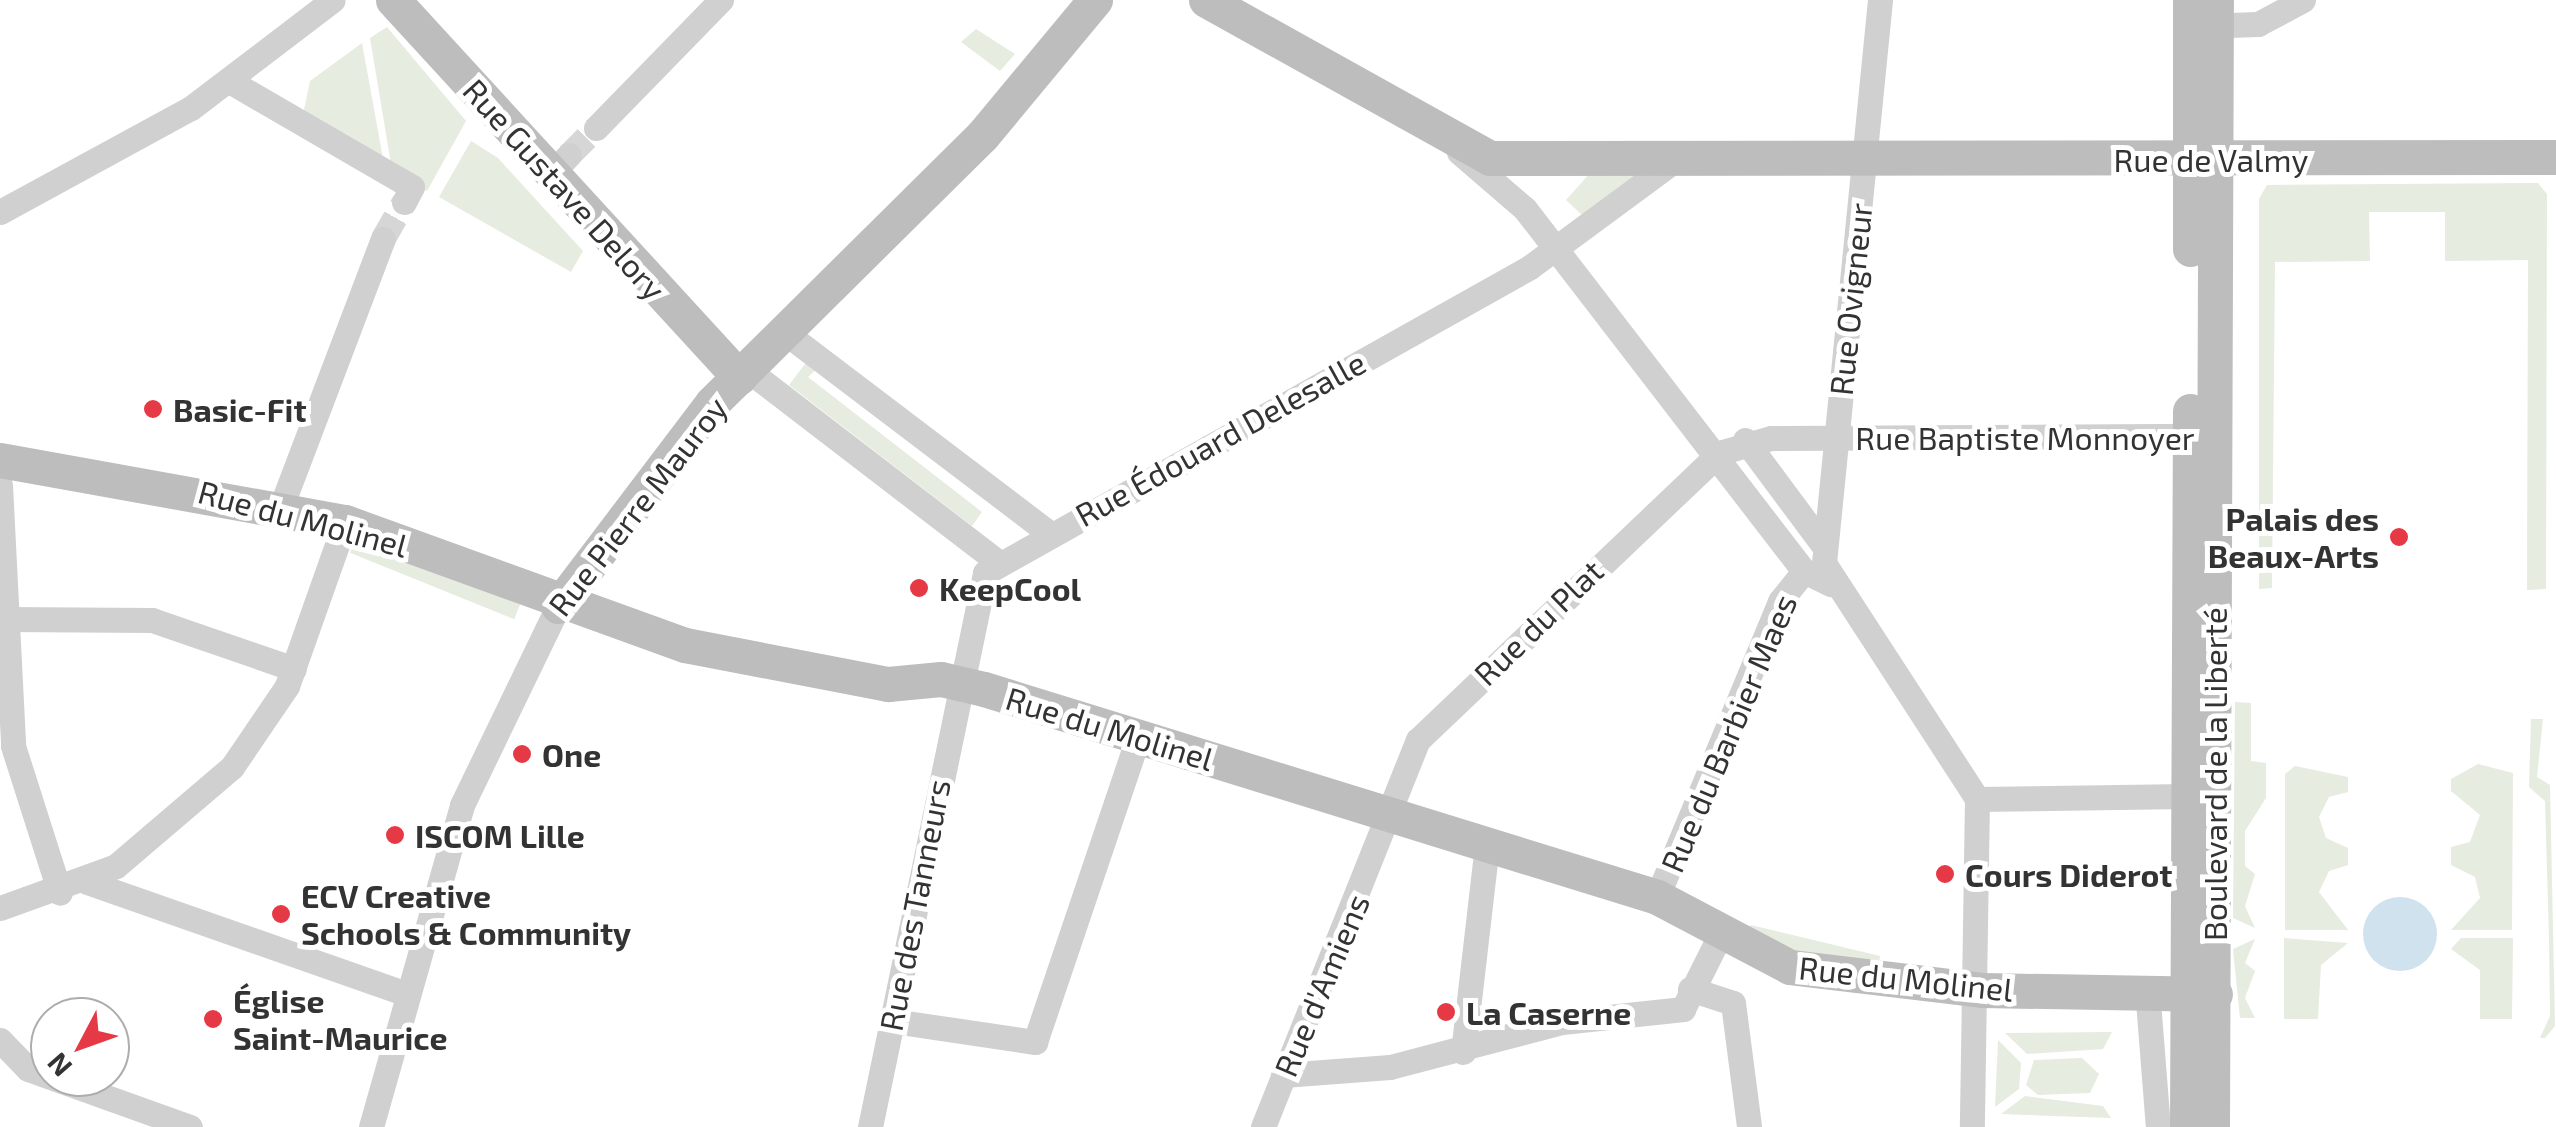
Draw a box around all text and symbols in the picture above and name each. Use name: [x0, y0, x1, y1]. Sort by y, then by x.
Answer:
street label: Rue Gustave Delory: [456, 71, 674, 307]
street label: Rue de Valmy: [2113, 140, 2309, 178]
street label: Rue Ovigneur: [1821, 201, 1879, 397]
street label: Rue Édouard Delesalle: [1068, 342, 1372, 534]
street label: Rue Pierre Mauroy: [540, 389, 734, 623]
place label: Basic-Fit: [173, 390, 307, 428]
marker: Basic-Fit: [142, 398, 164, 420]
street label: Rue Baptiste Monnoyer: [1855, 418, 2195, 456]
street label: Rue du Molinel: [194, 472, 412, 564]
place label: Palais des Beaux-Arts: [2208, 500, 2379, 575]
marker: Palais des Beaux-Arts: [2388, 526, 2410, 548]
street label: Rue du Plat: [1466, 551, 1610, 693]
place label: KeepCool: [939, 569, 1081, 607]
marker: KeepCool: [908, 577, 930, 599]
street label: Rue du Barbier Maes: [1652, 588, 1804, 878]
street label: Boulevard de la Liberté: [2195, 607, 2233, 941]
street label: Rue du Molinel: [1002, 678, 1218, 778]
place label: One: [542, 735, 601, 773]
marker: One: [511, 743, 533, 765]
street label: Rue des Tanneurs: [871, 776, 957, 1034]
place label: ISCOM Lille: [415, 816, 585, 854]
marker: ISCOM Lille: [384, 824, 406, 846]
place label: Cours Diderot: [1965, 855, 2172, 893]
marker: Cours Diderot: [1934, 863, 1956, 885]
place label: ECV Creative Schools & Community: [301, 877, 631, 952]
street label: Rue d'Amiens: [1265, 888, 1377, 1082]
marker: ECV Creative Schools & Community: [270, 903, 292, 925]
street label: Rue du Molinel: [1797, 948, 2015, 1008]
place label: Église Saint-Maurice: [233, 982, 447, 1057]
place label: La Caserne: [1466, 993, 1631, 1031]
north arrow: [30, 997, 130, 1097]
marker: La Caserne: [1435, 1001, 1457, 1023]
marker: Église Saint-Maurice: [202, 1008, 224, 1030]
text: N: [39, 1047, 78, 1084]

